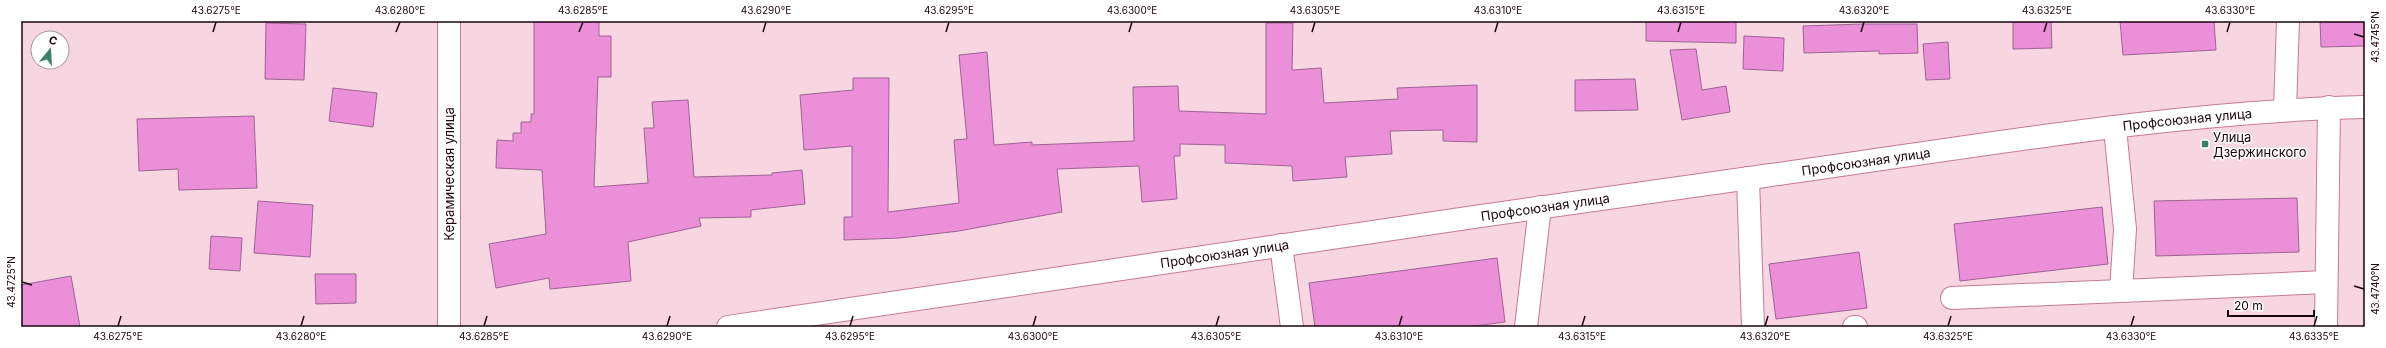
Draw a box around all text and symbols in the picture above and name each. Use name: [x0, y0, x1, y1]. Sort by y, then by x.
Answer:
text: 43.6275°E: [191, 4, 241, 16]
text: 43.6280°E: [375, 4, 425, 16]
text: 43.6285°E: [558, 4, 608, 16]
text: 43.6290°E: [741, 4, 791, 16]
text: 43.6295°E: [924, 4, 974, 16]
text: 43.6300°E: [1107, 4, 1157, 16]
text: 43.6305°E: [1290, 4, 1340, 16]
text: 43.6310°E: [1474, 4, 1522, 16]
text: 43.6315°E: [1657, 4, 1705, 16]
text: 43.6320°E: [1839, 4, 1889, 16]
text: 43.6325°E: [2022, 4, 2072, 16]
text: 43.6330°E: [2205, 4, 2255, 16]
text: 43.4745°N: [2369, 11, 2381, 63]
north arrow: [30, 30, 70, 70]
text: С: [47, 33, 59, 48]
street label: Профсоюзная улица: [2122, 105, 2252, 134]
street label: Керамическая улица: [441, 107, 457, 241]
place label: Улица Дзержинского: [2213, 129, 2307, 160]
marker: Улица Дзержинского: [2200, 139, 2210, 149]
street label: Профсоюзная улица: [1801, 144, 1931, 179]
street label: Профсоюзная улица: [1480, 190, 1611, 224]
street label: Профсоюзная улица: [1159, 236, 1290, 271]
text: 43.4725°N: [5, 256, 17, 308]
text: 43.4740°N: [2369, 263, 2381, 315]
scale bar: [2228, 292, 2314, 318]
text: 20 m: [2234, 298, 2263, 313]
text: 43.6275°E: [93, 330, 143, 342]
text: 43.6280°E: [276, 330, 326, 342]
text: 43.6285°E: [459, 330, 509, 342]
text: 43.6290°E: [642, 330, 692, 342]
text: 43.6295°E: [825, 330, 875, 342]
text: 43.6300°E: [1008, 330, 1058, 342]
text: 43.6305°E: [1191, 330, 1241, 342]
text: 43.6310°E: [1375, 330, 1423, 342]
text: 43.6315°E: [1558, 330, 1606, 342]
text: 43.6320°E: [1740, 330, 1790, 342]
text: 43.6325°E: [1923, 330, 1973, 342]
text: 43.6330°E: [2106, 330, 2156, 342]
text: 43.6335°E: [2289, 330, 2339, 342]

